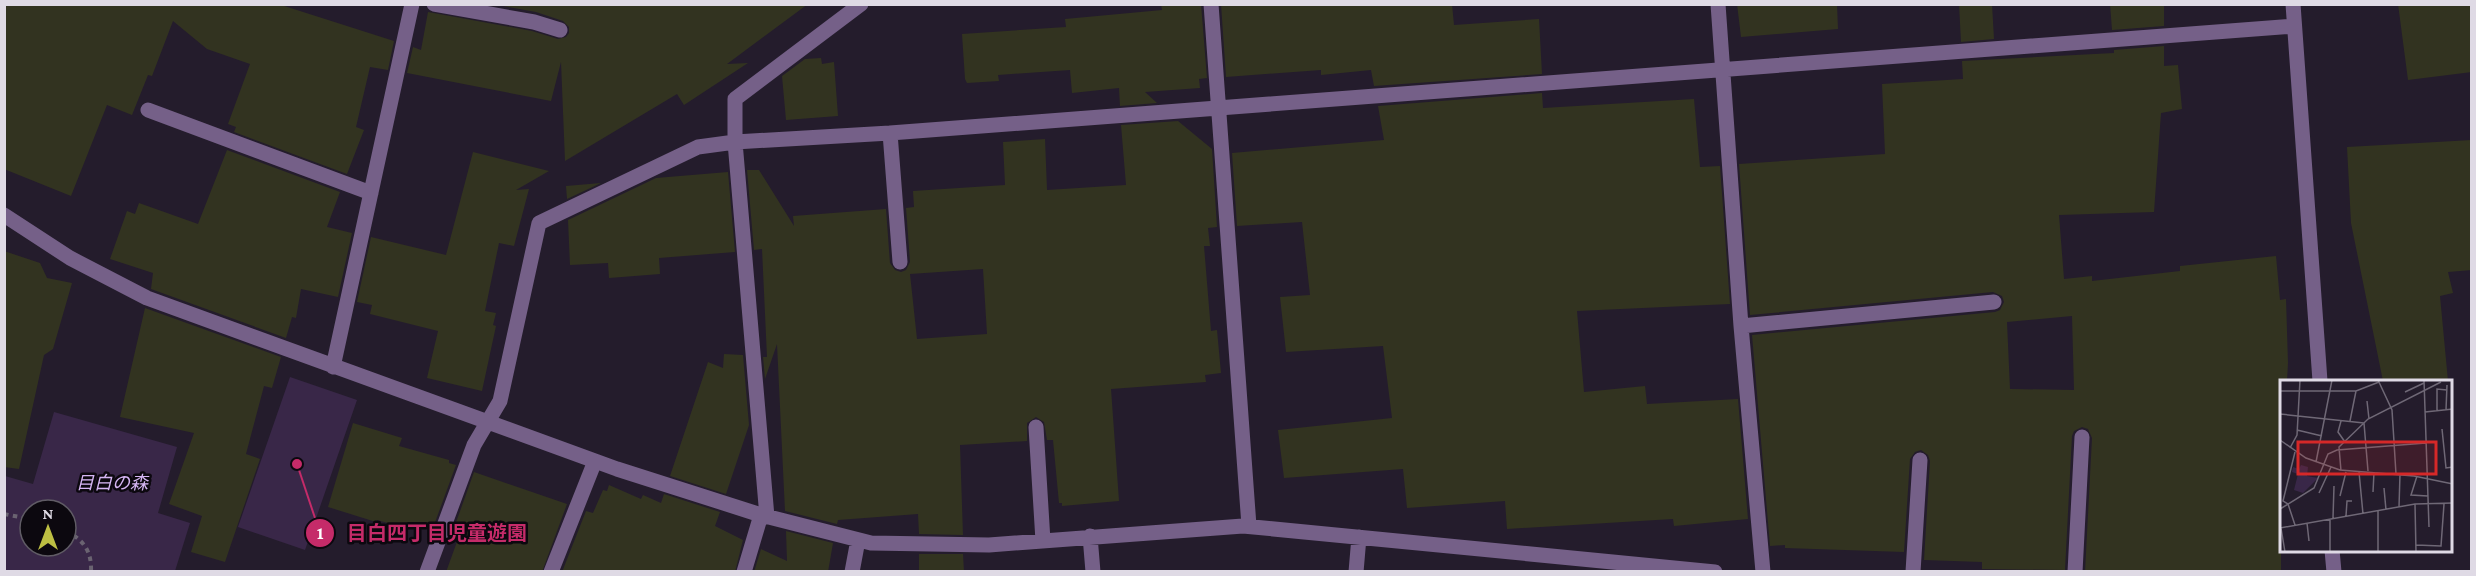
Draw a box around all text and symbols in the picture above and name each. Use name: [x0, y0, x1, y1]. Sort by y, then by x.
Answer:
inset map: [2280, 380, 2452, 552]
park label: 目白の森: [76, 473, 150, 493]
north arrow: [18, 498, 78, 558]
text: N: [43, 505, 54, 522]
callout: 目白四丁目児童遊園: [305, 514, 539, 552]
text: 目白四丁目児童遊園: [347, 522, 527, 544]
text: 1: [317, 523, 324, 543]

